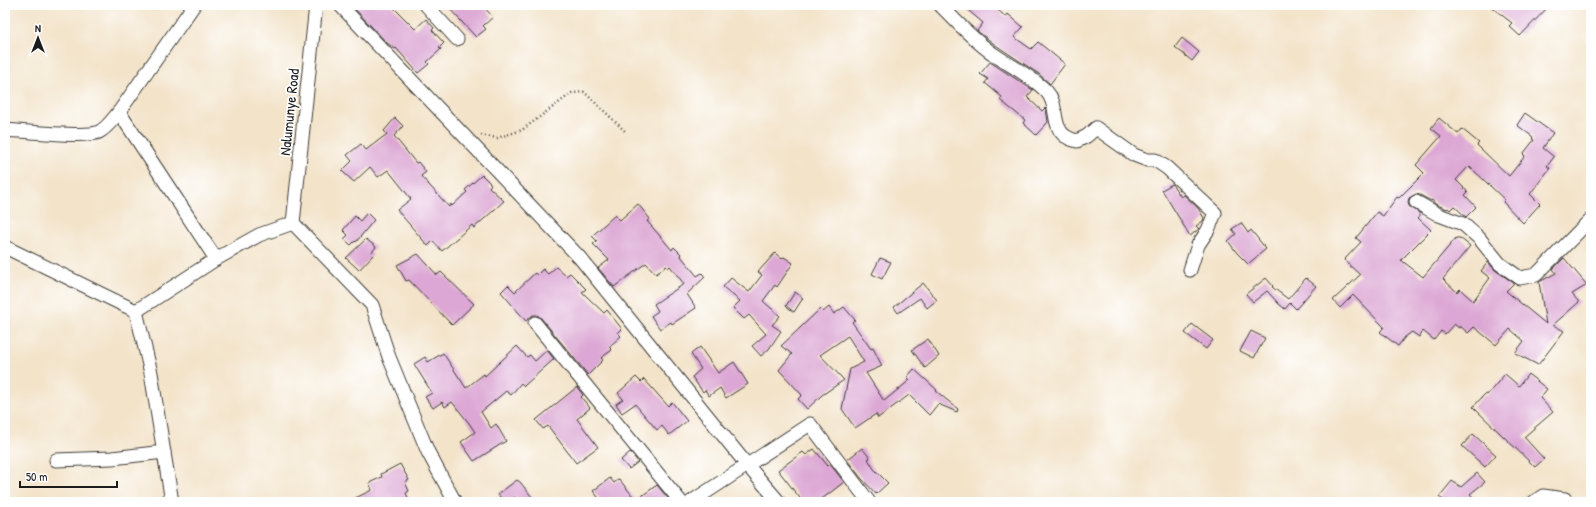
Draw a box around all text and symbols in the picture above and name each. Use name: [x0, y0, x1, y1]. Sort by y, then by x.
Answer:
north arrow: [18, 18, 58, 58]
text: N: [35, 21, 41, 35]
street label: Nalumunye Road: [274, 67, 304, 156]
scale bar: [20, 463, 117, 489]
text: 50 m: [26, 468, 47, 485]

